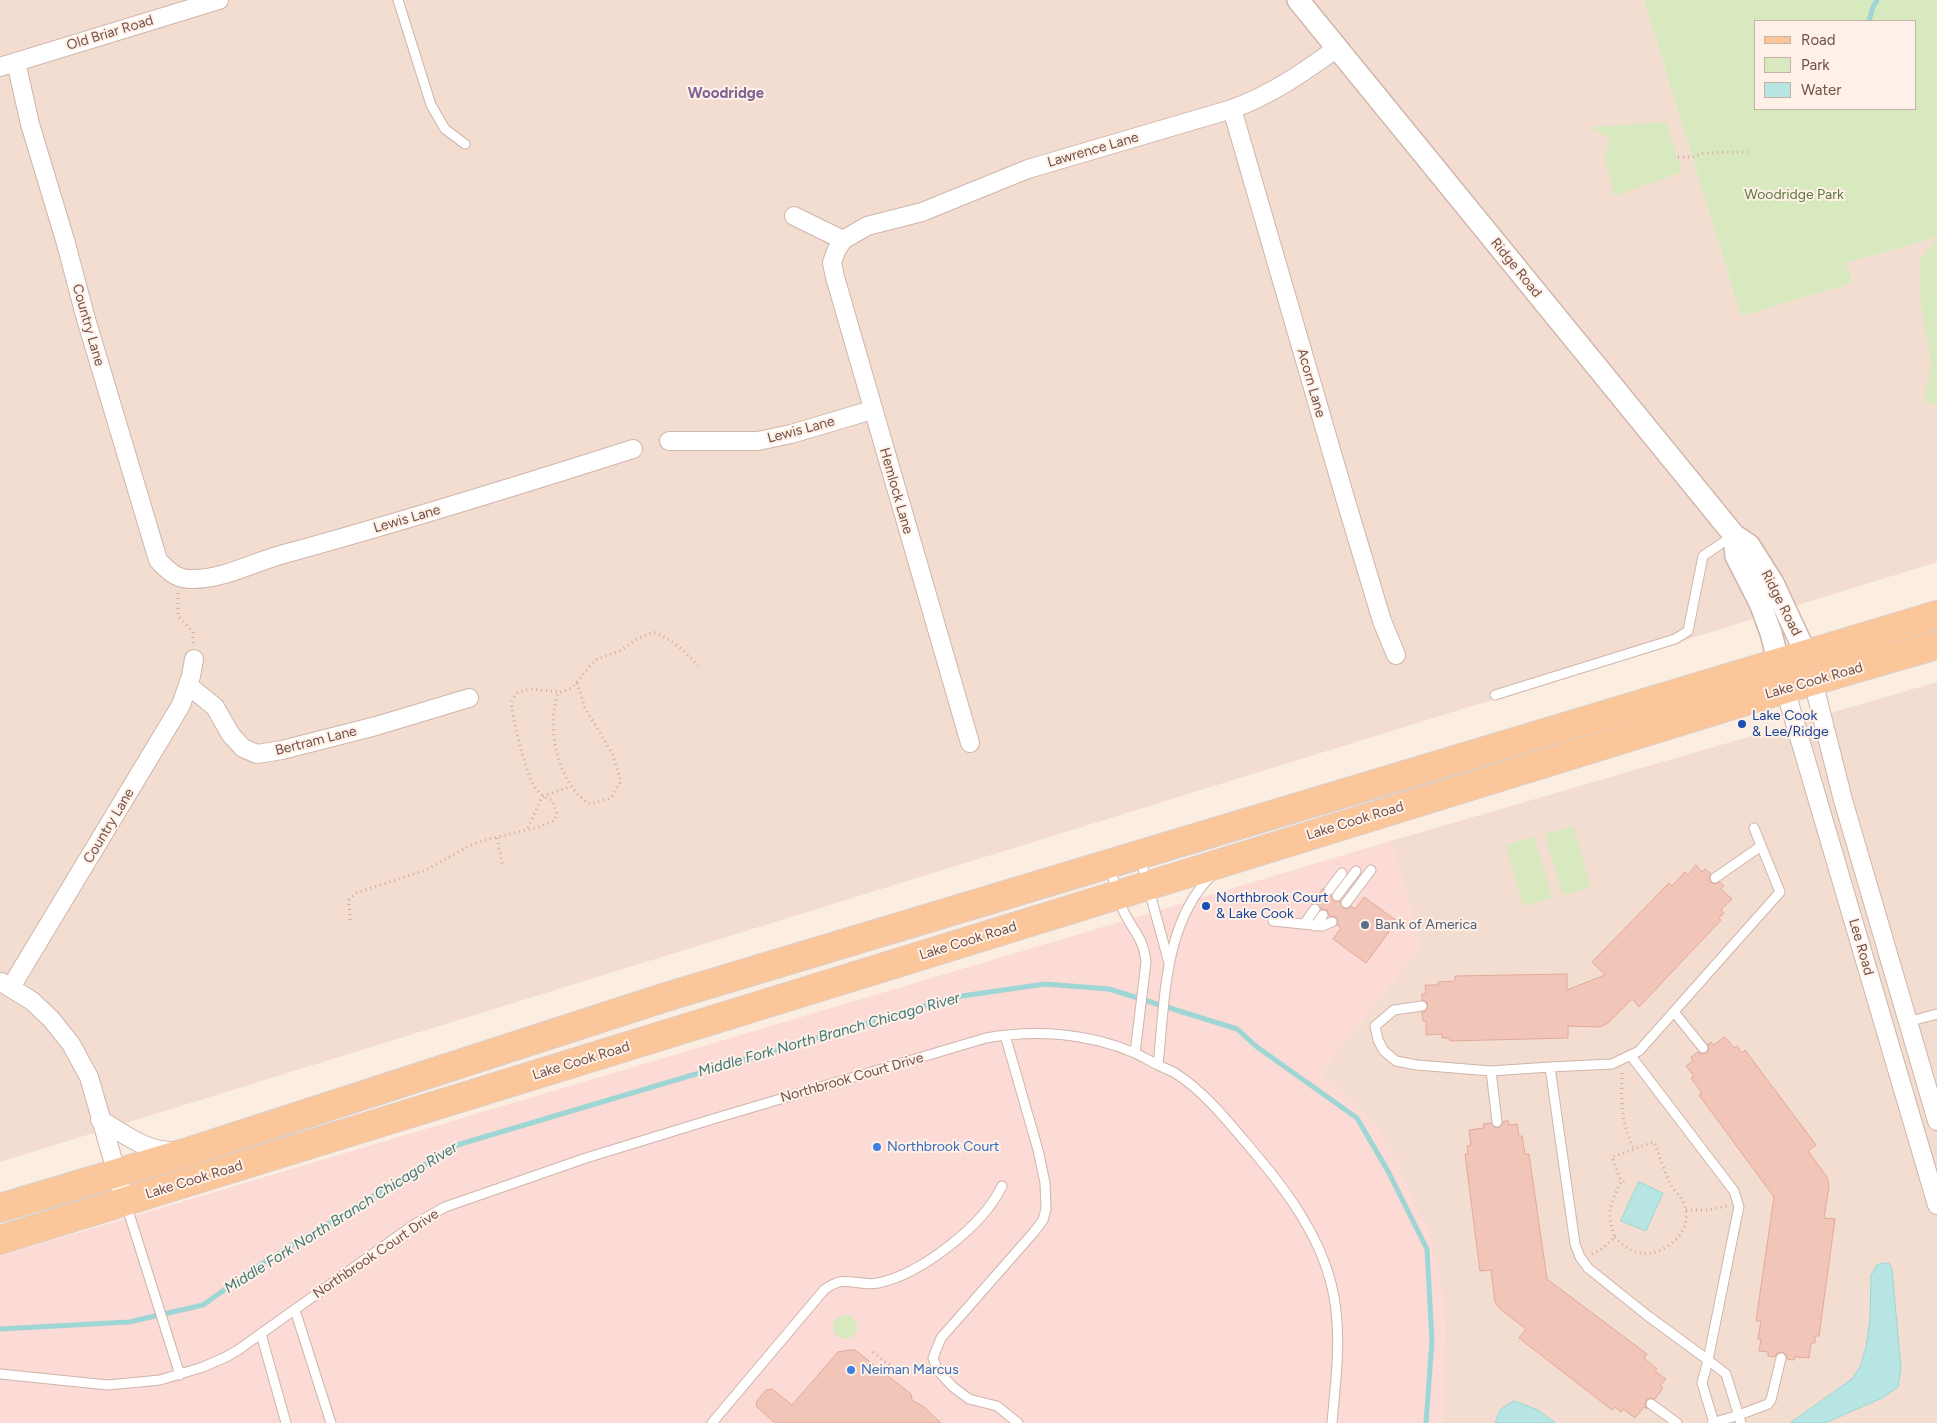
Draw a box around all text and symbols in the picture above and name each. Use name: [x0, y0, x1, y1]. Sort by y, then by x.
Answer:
street label: Old Briar Road: [65, 12, 155, 54]
legend: [1754, 20, 1917, 110]
text: Road: [1801, 31, 1836, 49]
text: Park: [1801, 56, 1830, 74]
text: Water: [1801, 81, 1841, 99]
district label: Woodridge: [688, 85, 764, 103]
street label: Lawrence Lane: [1045, 129, 1141, 171]
park label: Woodridge Park: [1744, 187, 1844, 203]
street label: Ridge Road: [1487, 235, 1545, 301]
street label: Country Lane: [68, 282, 108, 368]
street label: Acorn Lane: [1293, 347, 1329, 419]
street label: Lewis Lane: [766, 413, 836, 447]
street label: Hemlock Lane: [876, 446, 916, 536]
street label: Lewis Lane: [372, 501, 442, 537]
street label: Ridge Road: [1757, 567, 1805, 639]
street label: Lake Cook Road: [1763, 659, 1865, 703]
place label: Lake Cook & Lee/Ridge: [1752, 708, 1829, 740]
marker: Lake Cook & Lee/Ridge: [1736, 718, 1748, 730]
street label: Bertram Lane: [274, 723, 358, 759]
street label: Country Lane: [80, 785, 138, 867]
street label: Lake Cook Road: [1304, 798, 1406, 844]
place label: Northbrook Court & Lake Cook: [1216, 890, 1328, 922]
marker: Northbrook Court & Lake Cook: [1200, 900, 1212, 912]
place label: Bank of America: [1375, 917, 1477, 933]
street label: Lee Road: [1845, 917, 1877, 977]
street label: Lake Cook Road: [917, 918, 1019, 964]
marker: Bank of America: [1359, 919, 1371, 931]
water label: Middle Fork North Branch Chicago River: [696, 989, 962, 1081]
street label: Lake Cook Road: [530, 1038, 632, 1084]
street label: Northbrook Court Drive: [779, 1050, 925, 1106]
water label: Middle Fork North Branch Chicago River: [221, 1138, 461, 1298]
place label: Northbrook Court: [887, 1139, 999, 1155]
marker: Northbrook Court: [871, 1141, 883, 1153]
street label: Lake Cook Road: [143, 1157, 245, 1203]
street label: Northbrook Court Drive: [310, 1206, 442, 1302]
place label: Neiman Marcus: [861, 1362, 959, 1378]
marker: Neiman Marcus: [845, 1364, 857, 1376]

